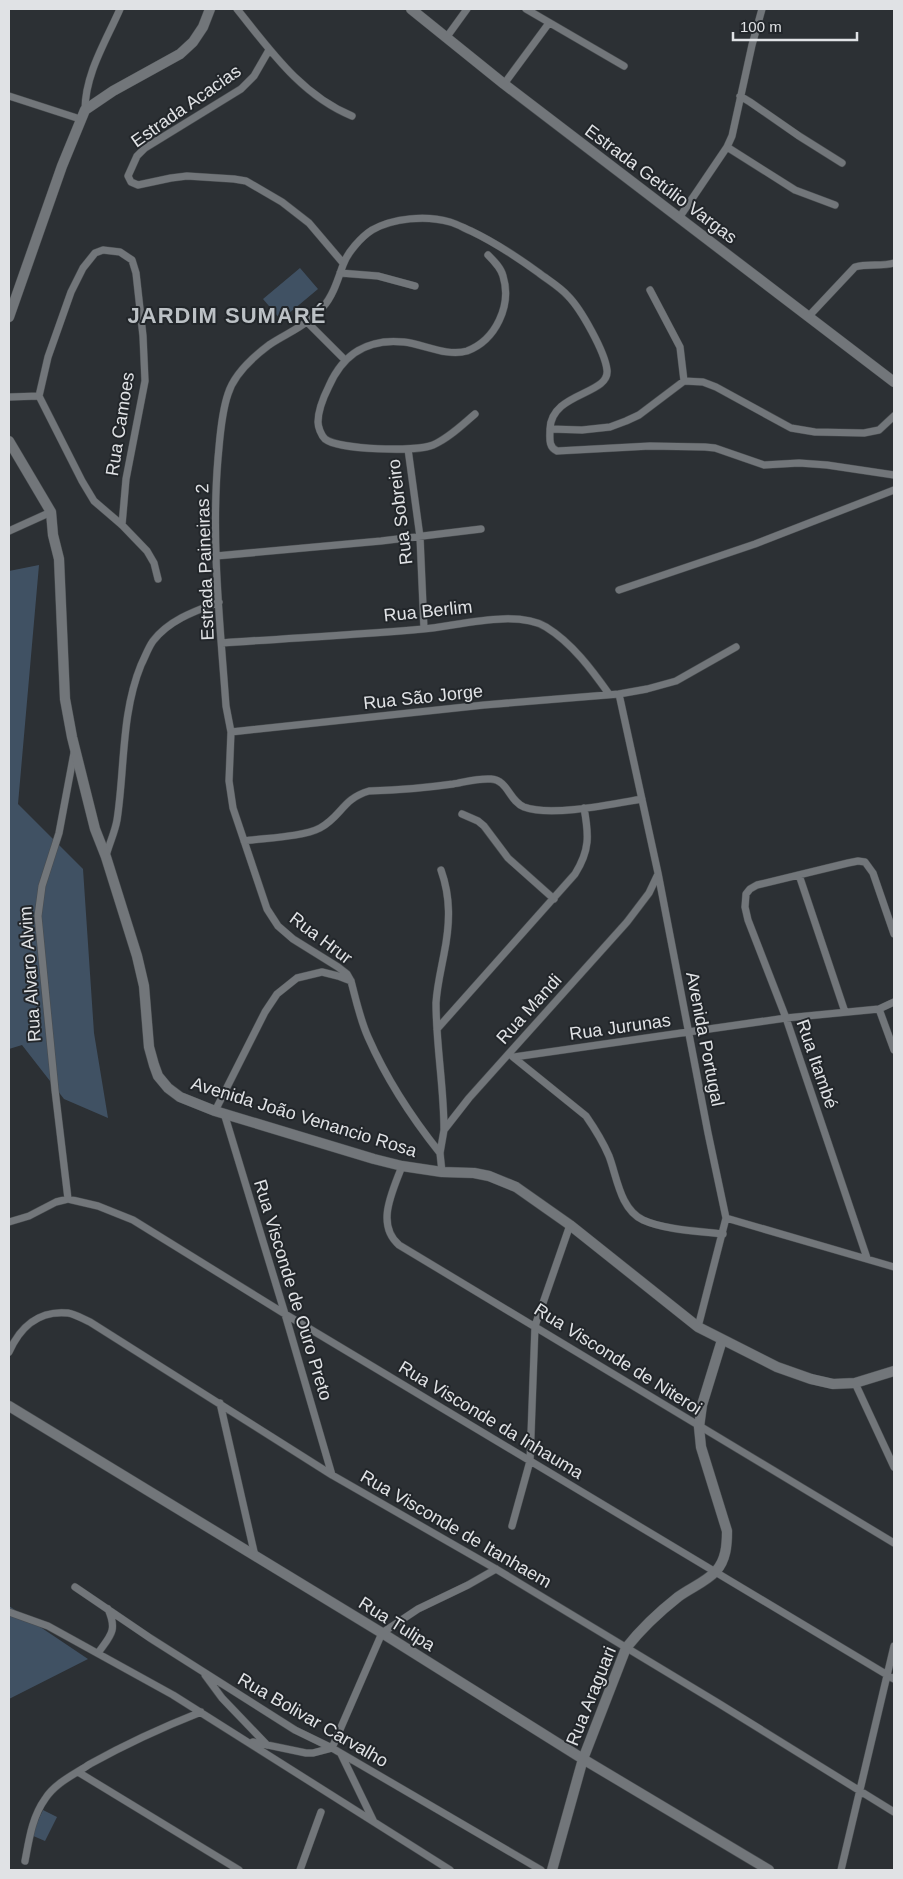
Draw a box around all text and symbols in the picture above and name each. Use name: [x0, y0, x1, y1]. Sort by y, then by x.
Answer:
scale bar: [733, 10, 857, 42]
text: 100 m: [740, 18, 782, 35]
street label: Estrada Acacias: [127, 61, 245, 151]
street label: Estrada Getúlio Vargas: [581, 120, 741, 248]
district label: JARDIM SUMARÉ: [128, 303, 326, 328]
street label: Rua Camoes: [102, 371, 138, 477]
street label: Rua Sobreiro: [384, 458, 416, 566]
street label: Estrada Paineiras 2: [192, 483, 218, 641]
street label: Rua Berlim: [383, 596, 473, 626]
street label: Rua São Jorge: [362, 681, 484, 713]
street label: Rua Alvaro Alvim: [15, 905, 45, 1043]
street label: Rua Hrur: [286, 908, 356, 968]
street label: Rua Mandi: [492, 970, 566, 1048]
street label: Avenida Portugal: [682, 970, 728, 1108]
street label: Rua Jurunas: [568, 1010, 672, 1044]
street label: Rua Itambé: [792, 1017, 842, 1111]
street label: Avenida João Venancio Rosa: [189, 1073, 420, 1161]
street label: Rua Visconde de Ouro Preto: [250, 1177, 336, 1403]
street label: Rua Visconde de Niteroi: [531, 1299, 705, 1419]
street label: Rua Visconde da Inhauma: [395, 1357, 588, 1484]
street label: Rua Visconde de Itanhaem: [357, 1466, 555, 1592]
street label: Rua Tulipa: [355, 1593, 440, 1656]
street label: Rua Araguari: [562, 1644, 620, 1748]
street label: Rua Bolivar Carvalho: [234, 1669, 392, 1771]

